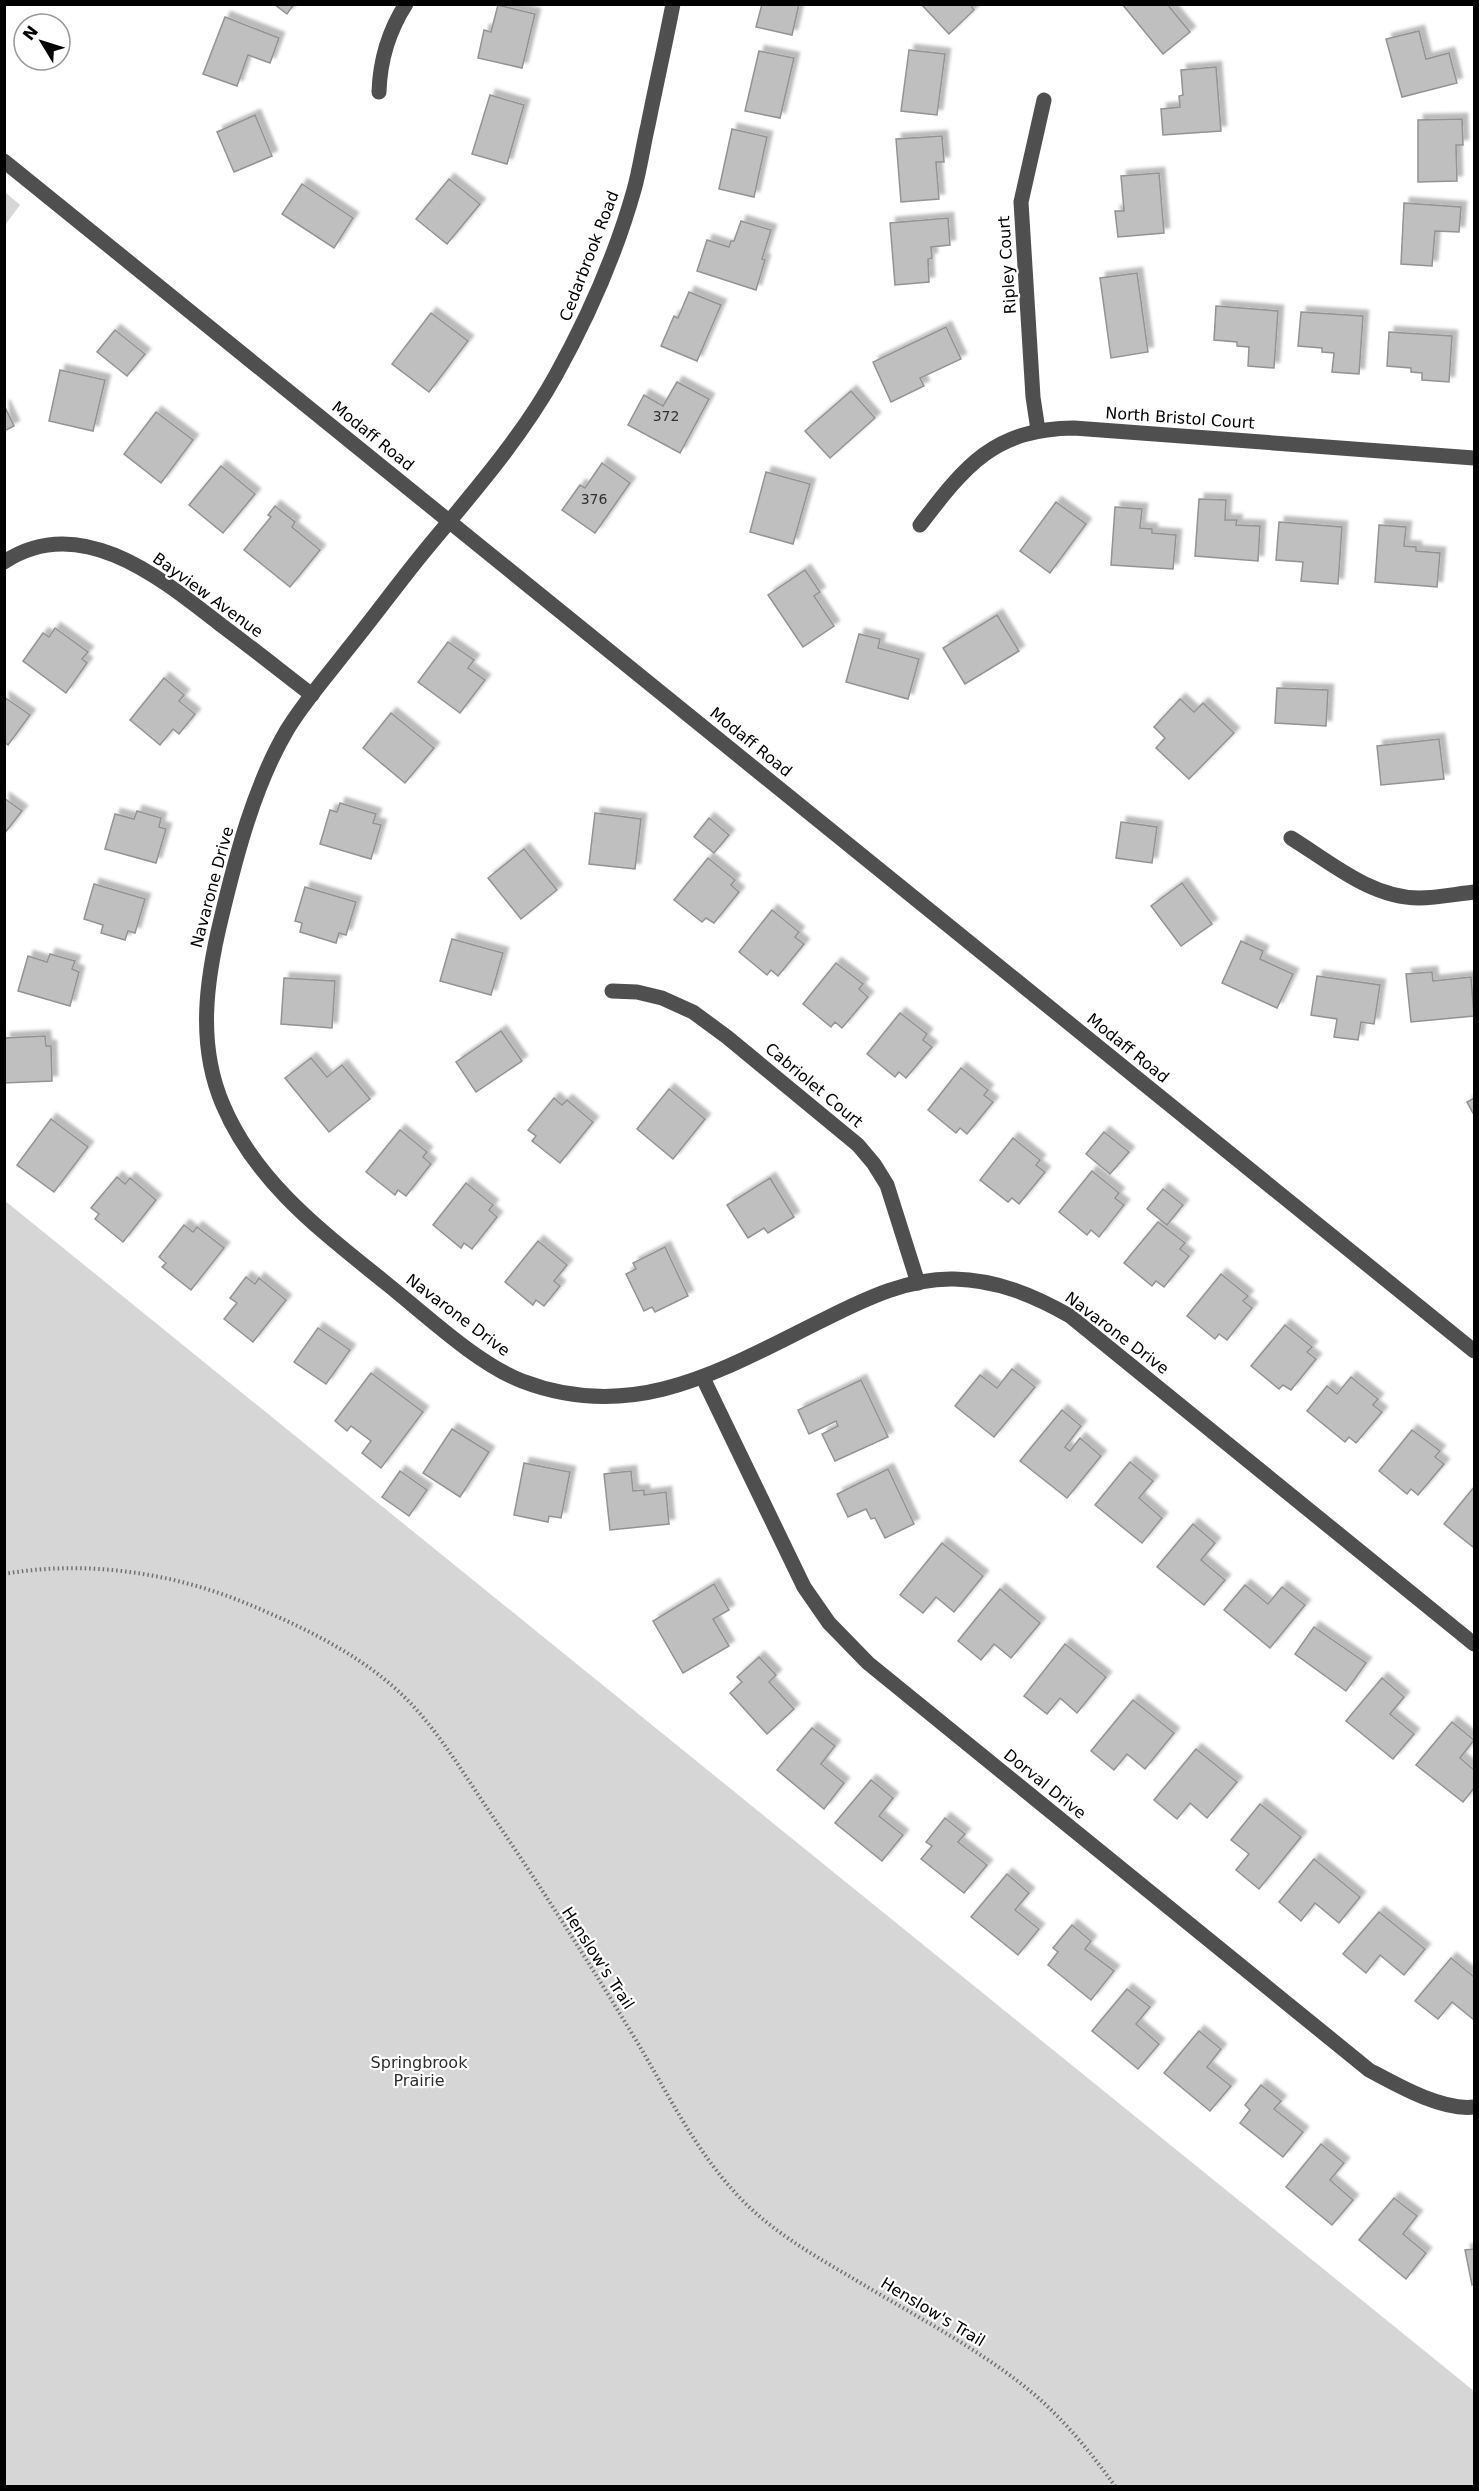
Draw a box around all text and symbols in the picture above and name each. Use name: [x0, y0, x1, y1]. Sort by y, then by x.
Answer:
north arrow: [12, 12, 72, 72]
text: N: [19, 22, 42, 44]
street label: Cedarbrook Road: [555, 188, 623, 324]
street label: Ripley Court: [994, 215, 1020, 315]
street label: Modaff Road: [328, 397, 418, 475]
street label: North Bristol Court: [1105, 403, 1255, 433]
house number: 372: [653, 408, 679, 424]
house number: 376: [581, 491, 607, 507]
street label: Bayview Avenue: [149, 549, 267, 641]
street label: Modaff Road: [706, 703, 796, 781]
street label: Navarone Drive: [187, 824, 237, 950]
street label: Modaff Road: [1083, 1009, 1173, 1087]
street label: Cabriolet Court: [761, 1039, 867, 1131]
street label: Navarone Drive: [402, 1270, 514, 1360]
street label: Navarone Drive: [1061, 1288, 1173, 1378]
street label: Dorval Drive: [1000, 1745, 1090, 1823]
street label: Henslow's Trail: [558, 1903, 638, 2013]
park label: Springbrook Prairie: [371, 2053, 468, 2090]
street label: Henslow's Trail: [877, 2273, 989, 2351]

